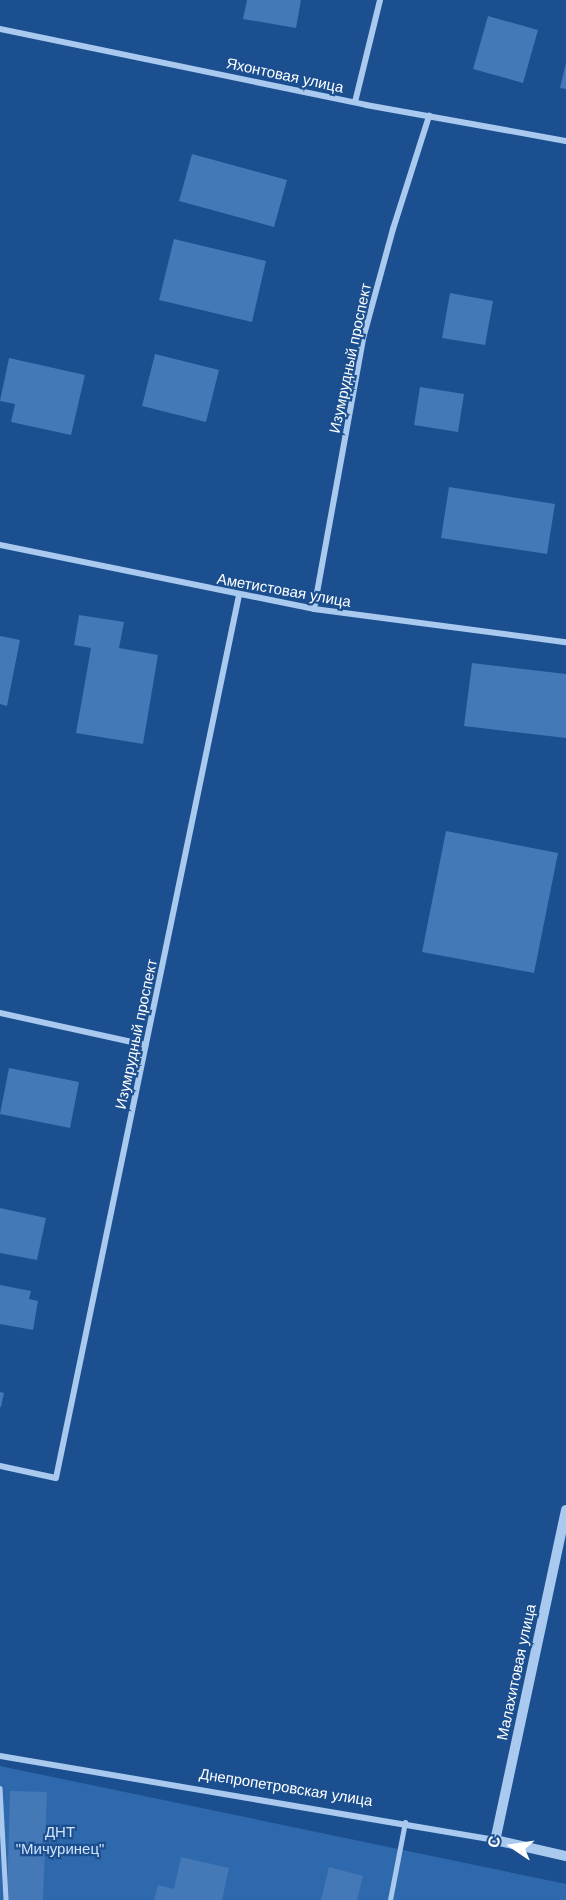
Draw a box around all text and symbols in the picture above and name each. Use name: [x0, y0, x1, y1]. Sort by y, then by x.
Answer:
street label: Яхонтовая улица: [225, 54, 345, 96]
street label: Изумрудный проспект: [325, 281, 375, 435]
street label: Аметистовая улица: [216, 569, 352, 611]
street label: Изумрудный проспект: [111, 957, 161, 1111]
street label: Малахитовая улица: [493, 1602, 539, 1742]
street label: Днепропетровская улица: [198, 1764, 374, 1810]
north arrow: [482, 1816, 542, 1876]
park label: ДНТ "Мичуринец": [16, 1822, 104, 1857]
text: С: [484, 1834, 504, 1849]

